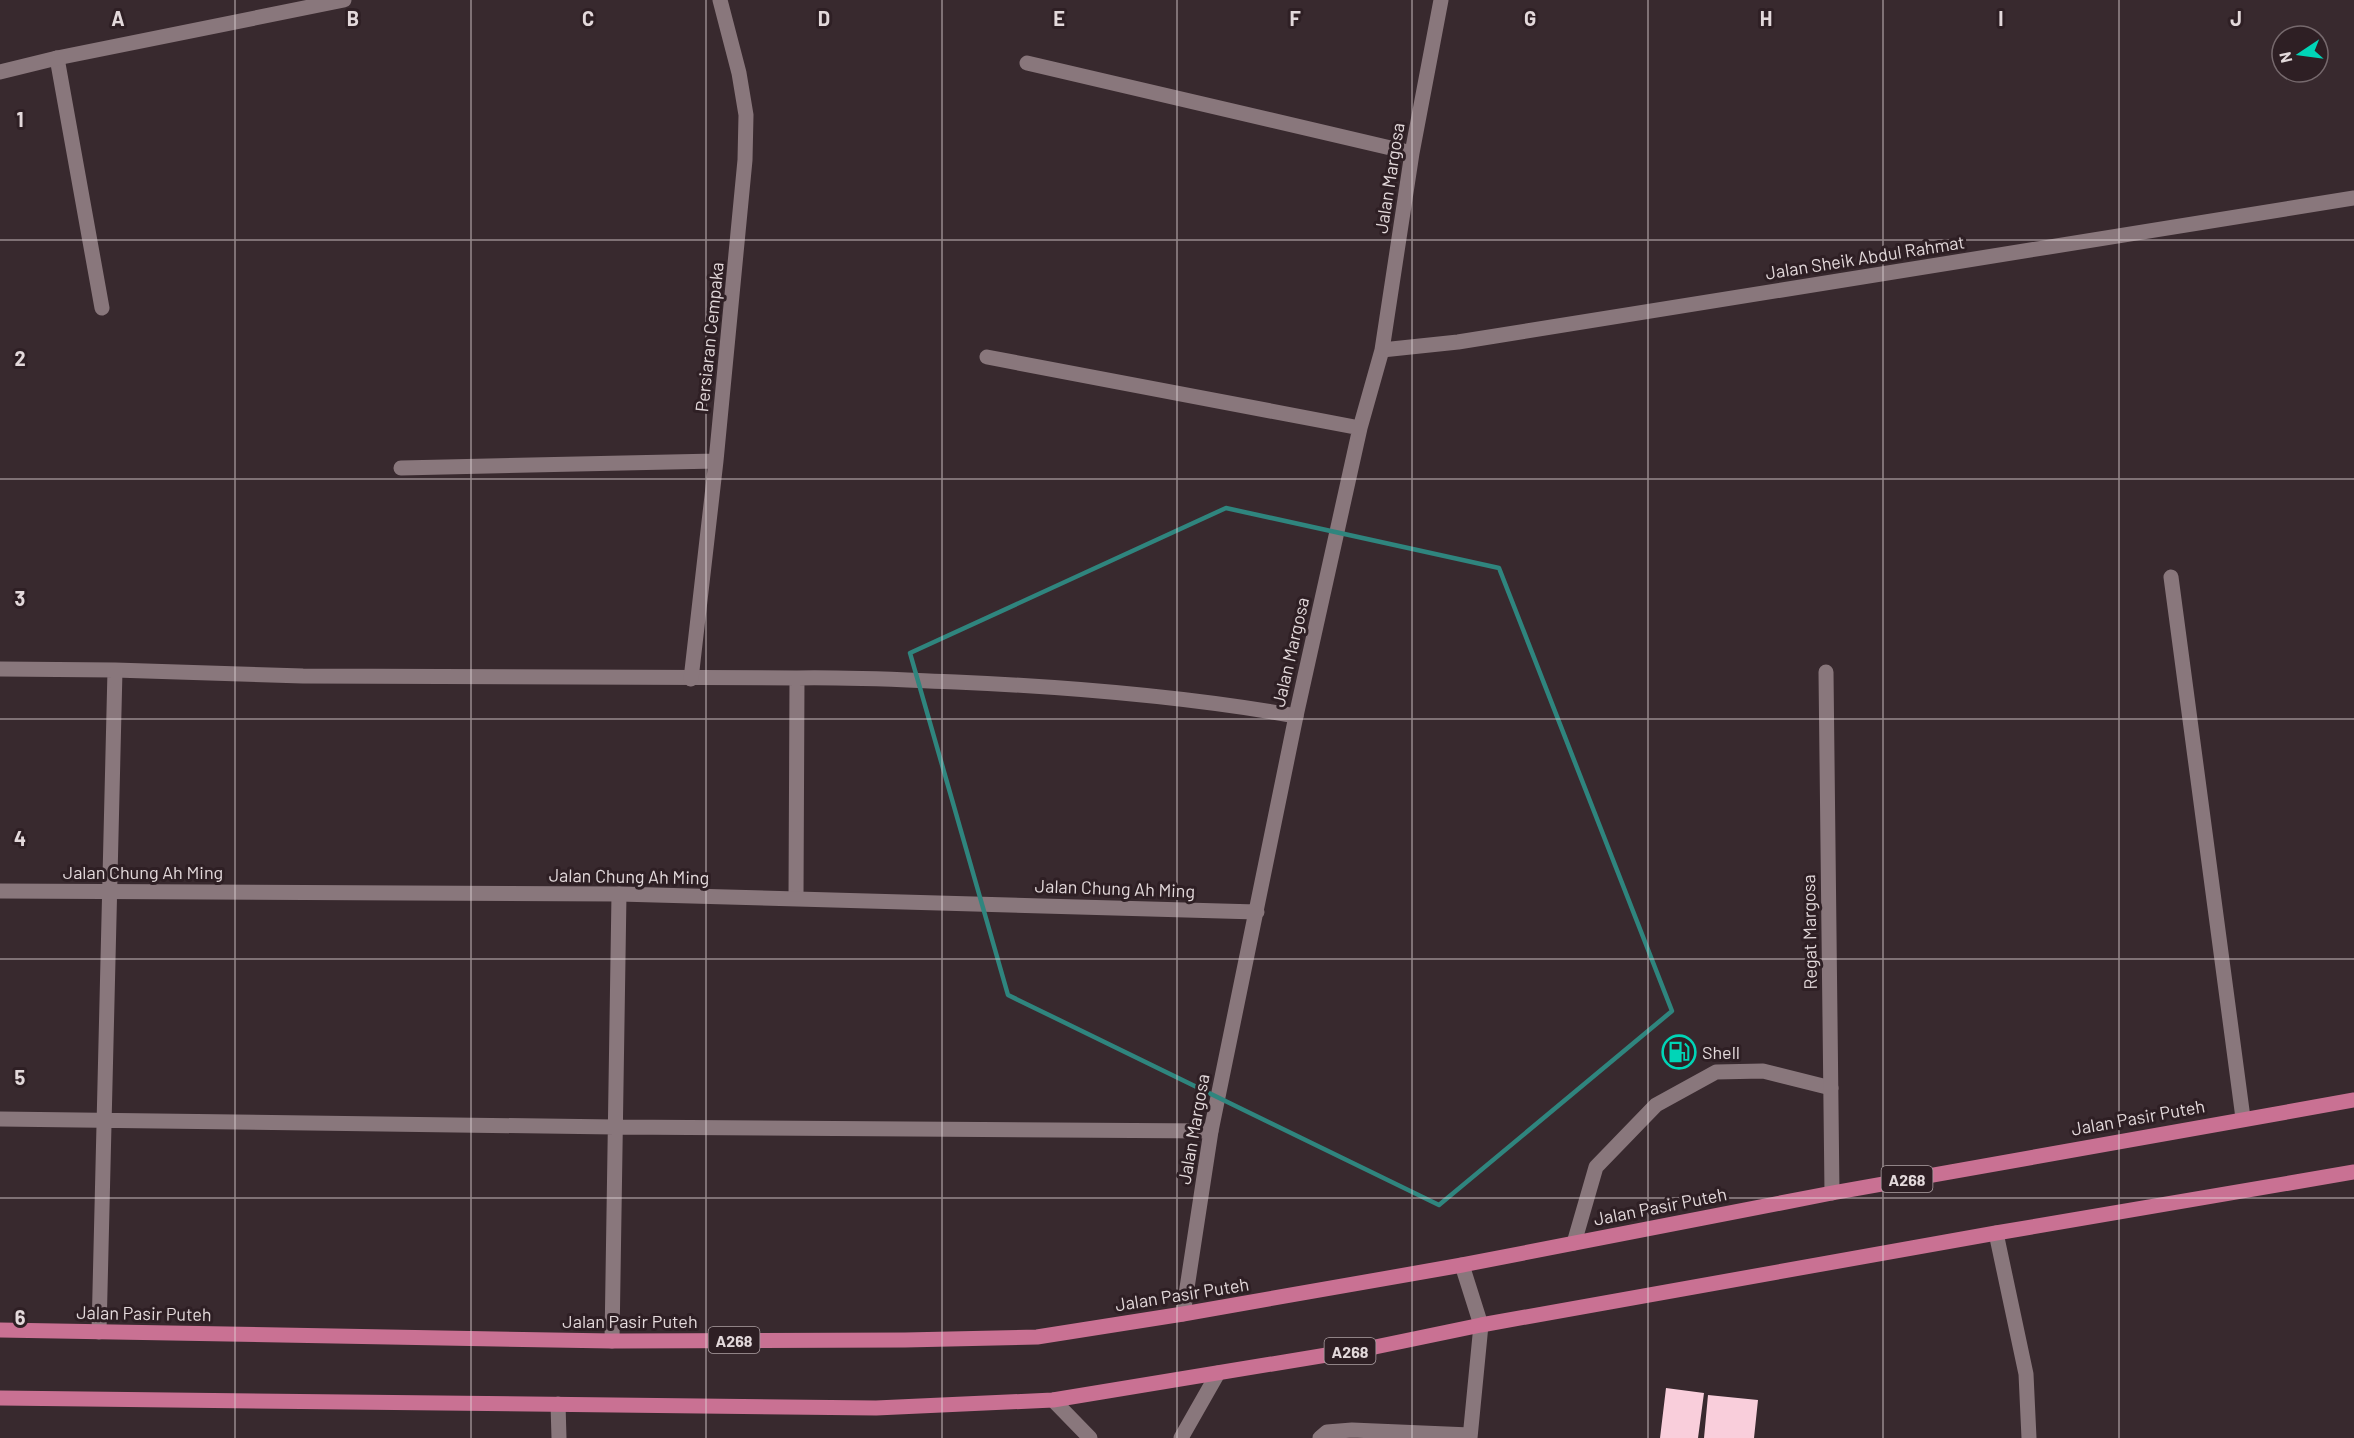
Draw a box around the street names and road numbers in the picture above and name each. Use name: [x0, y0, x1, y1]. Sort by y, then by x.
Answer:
street label: Jalan Margosa: [1369, 121, 1409, 235]
street label: Jalan Sheik Abdul Rahmat: [1764, 230, 1966, 284]
street label: Persiaran Cempaka: [690, 261, 728, 413]
street label: Jalan Margosa: [1267, 595, 1313, 709]
street label: Jalan Chung Ah Ming: [63, 861, 223, 883]
street label: Jalan Chung Ah Ming: [549, 864, 709, 888]
street label: Jalan Chung Ah Ming: [1034, 874, 1196, 902]
street label: Regat Margosa: [1797, 874, 1821, 990]
street label: Jalan Margosa: [1172, 1072, 1214, 1186]
street label: Jalan Pasir Puteh: [2069, 1094, 2207, 1140]
road number: A268: [1882, 1166, 1932, 1192]
street label: Jalan Pasir Puteh: [1591, 1182, 1729, 1230]
street label: Jalan Pasir Puteh: [1113, 1273, 1251, 1315]
street label: Jalan Pasir Puteh: [76, 1301, 212, 1325]
street label: Jalan Pasir Puteh: [562, 1310, 698, 1332]
road number: A268: [708, 1327, 760, 1353]
road number: A268: [1324, 1338, 1376, 1364]

